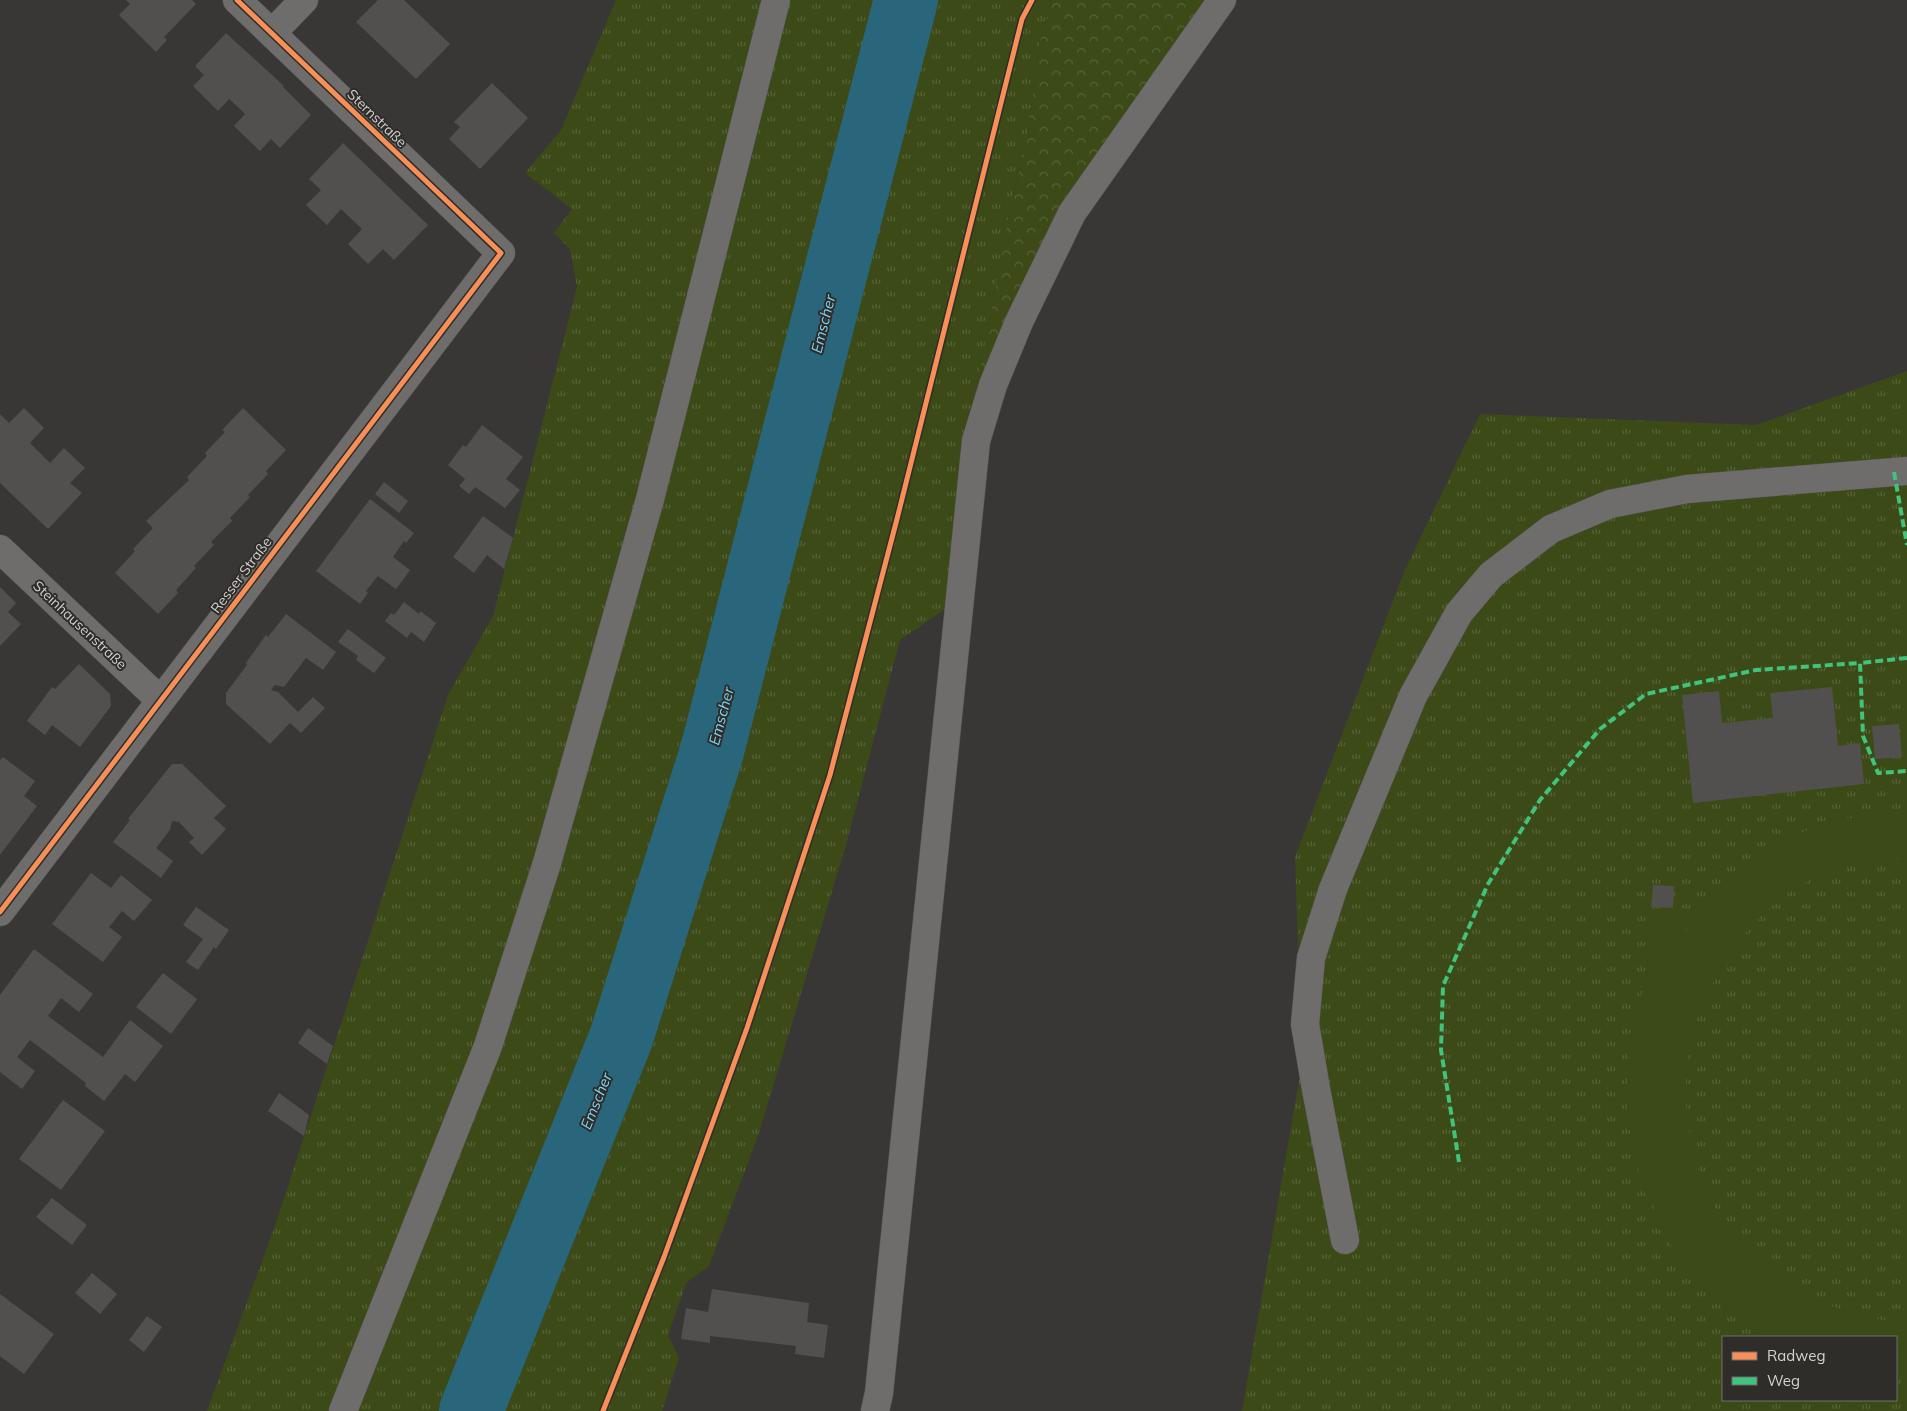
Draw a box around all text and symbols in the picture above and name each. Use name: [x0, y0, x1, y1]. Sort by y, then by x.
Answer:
street label: Sternstraße: [343, 85, 411, 151]
water label: Emscher: [807, 292, 840, 355]
street label: Resser Straße: [206, 533, 276, 617]
street label: Steinhausenstraße: [29, 577, 131, 673]
water label: Emscher: [704, 684, 738, 747]
water label: Emscher: [576, 1069, 616, 1132]
legend: [1722, 1336, 1897, 1401]
text: Radweg: [1767, 1346, 1825, 1365]
text: Weg: [1767, 1371, 1800, 1390]

